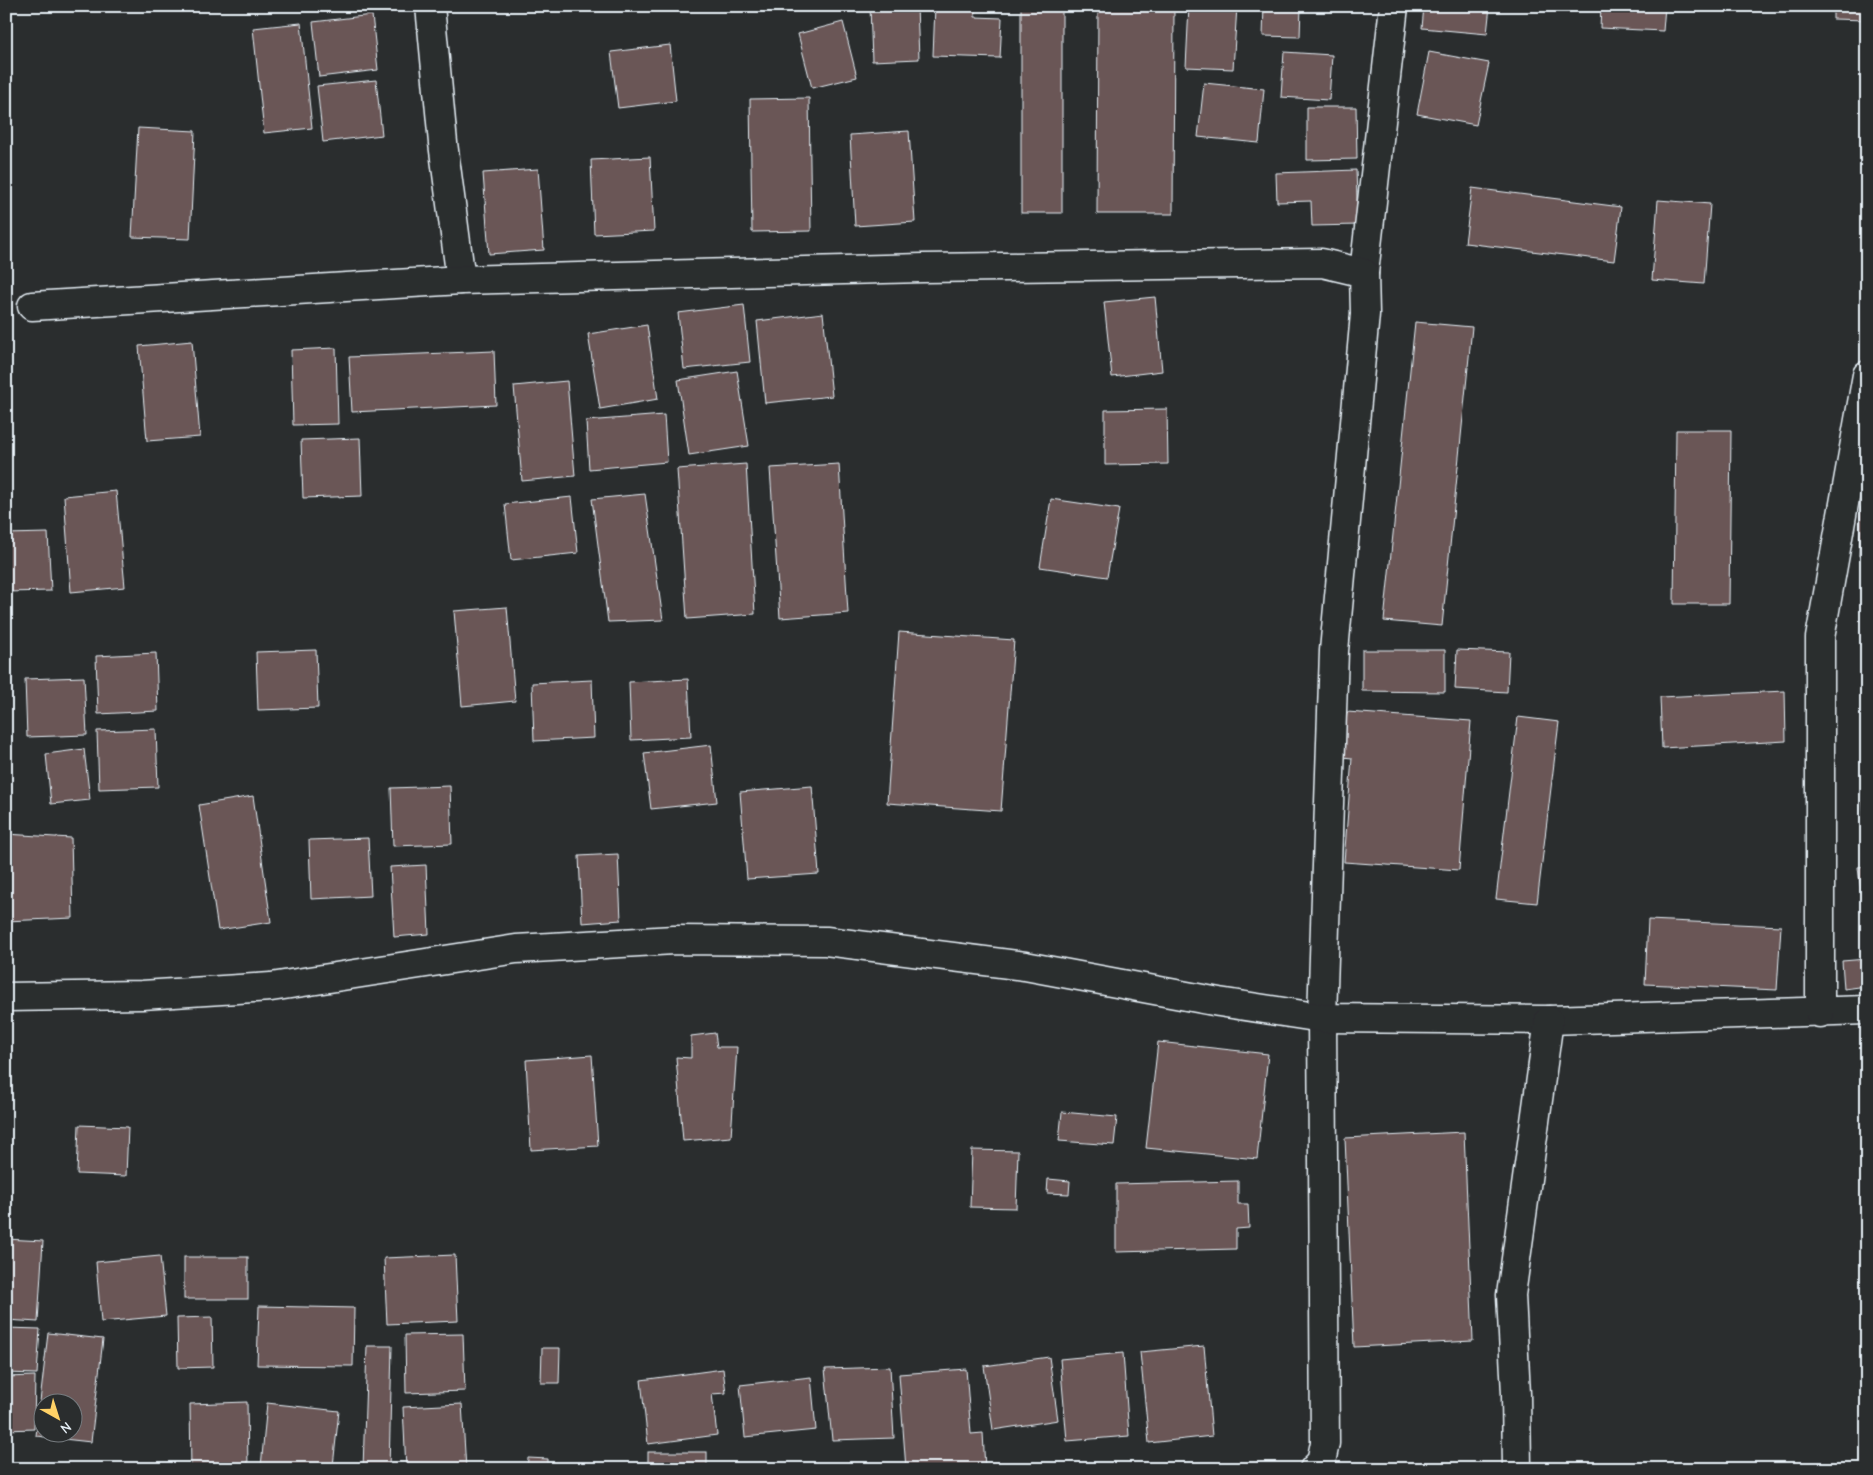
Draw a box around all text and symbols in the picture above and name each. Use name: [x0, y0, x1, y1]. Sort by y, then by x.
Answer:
north arrow: [32, 1392, 82, 1442]
text: N: [57, 1418, 75, 1437]

